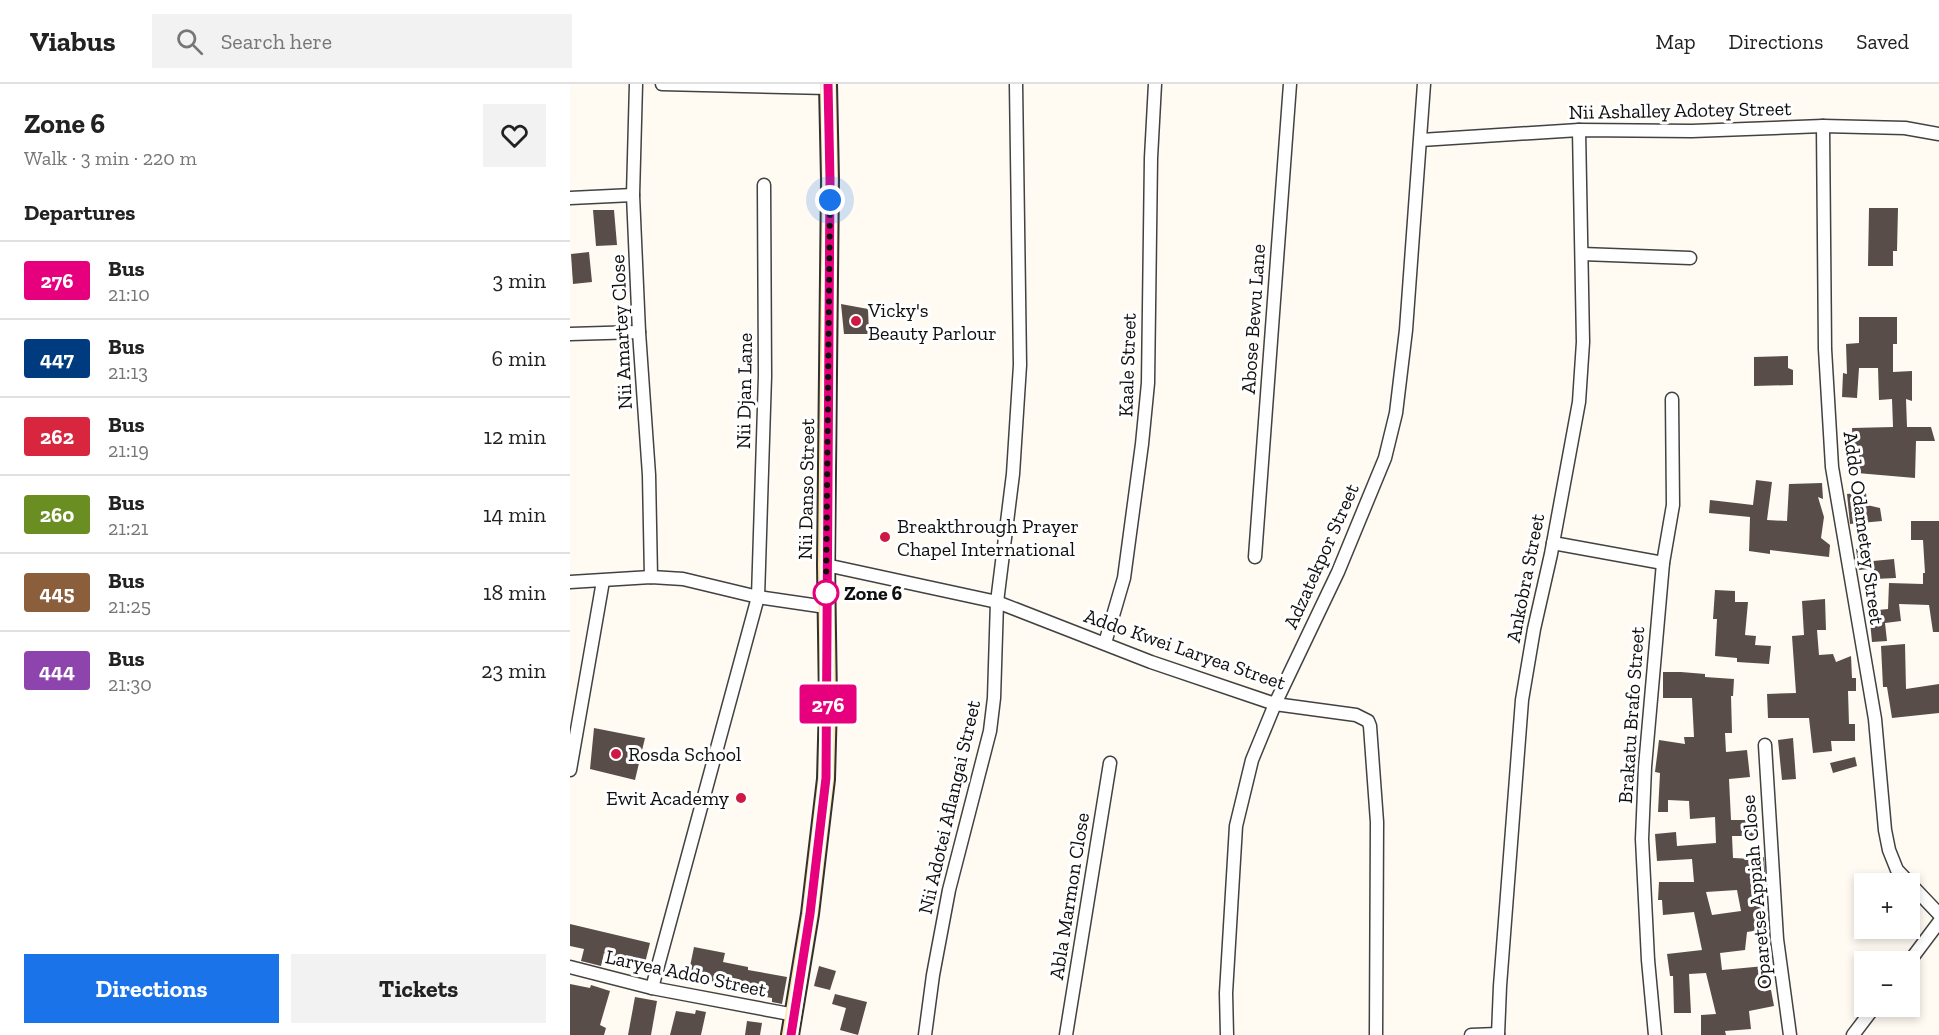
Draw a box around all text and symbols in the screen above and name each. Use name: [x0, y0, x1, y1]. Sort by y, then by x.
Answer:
search box: [152, 14, 572, 68]
text: Viabus: [30, 25, 116, 58]
icon: search: [173, 25, 206, 58]
text: Search here: [221, 28, 332, 55]
text: Map: [1656, 29, 1696, 54]
text: Directions: [1729, 29, 1823, 54]
text: Saved: [1856, 29, 1909, 54]
street label: Nii Ashalley Adotey Street: [1568, 96, 1792, 124]
button: heart: [483, 104, 546, 167]
text: Zone 6: [24, 107, 105, 140]
text: Walk · 3 min · 220 m: [24, 146, 197, 170]
your location: [815, 185, 845, 215]
text: Departures: [24, 199, 135, 226]
street label: Abose Bewu Lane: [1236, 243, 1270, 395]
street label: Nii Amartey Close: [605, 254, 637, 410]
text: Bus: [108, 255, 145, 282]
text: 3 min: [492, 267, 546, 294]
text: 276: [41, 268, 73, 293]
text: 21:10: [108, 282, 150, 306]
place label: Vicky's Beauty Parlour: [867, 298, 997, 345]
street label: Kaale Street: [1113, 312, 1141, 417]
marker: Vicky's Beauty Parlour: [849, 314, 863, 328]
text: Bus: [108, 333, 145, 360]
street label: Nii Djan Lane: [731, 333, 757, 449]
text: 6 min: [492, 345, 546, 372]
text: 447: [40, 346, 74, 371]
text: 21:13: [108, 360, 148, 384]
text: Bus: [108, 411, 145, 438]
street label: Nii Danso Street: [793, 417, 819, 560]
text: 12 min: [483, 423, 546, 450]
text: 262: [40, 424, 74, 449]
street label: Addo Odametey Street: [1839, 430, 1890, 627]
text: 21:19: [108, 438, 149, 462]
street label: Adzatekpor Street: [1278, 479, 1364, 632]
text: Bus: [108, 489, 145, 516]
text: 14 min: [483, 501, 546, 528]
text: 260: [40, 502, 74, 527]
street label: Ankobra Street: [1501, 511, 1549, 644]
place label: Breakthrough Prayer Chapel International: [897, 514, 1079, 561]
text: 21:21: [108, 516, 148, 540]
marker: Breakthrough Prayer Chapel International: [878, 530, 892, 544]
text: Bus: [108, 567, 145, 594]
text: 18 min: [483, 579, 546, 606]
text: 445: [40, 580, 74, 605]
marker: Zone 6: [813, 580, 839, 606]
place label: Zone 6: [844, 581, 902, 605]
text: 21:25: [108, 594, 151, 618]
street label: Addo Kwei Laryea Street: [1081, 603, 1289, 695]
street label: Brakatu Brafo Street: [1613, 625, 1649, 804]
text: Bus: [108, 645, 145, 672]
text: 23 min: [481, 657, 546, 684]
text: 444: [39, 658, 75, 683]
text: 21:30: [108, 672, 152, 696]
line badge: 276: [794, 684, 862, 724]
text: 276: [812, 692, 844, 717]
street label: Nii Adotei Aflangai Street: [913, 697, 985, 916]
place label: Rosda School: [628, 742, 741, 766]
marker: Rosda School: [609, 747, 623, 761]
place label: Ewit Academy: [606, 786, 730, 810]
marker: Ewit Academy: [734, 791, 748, 805]
street label: Oparetse Appiah Close: [1736, 794, 1776, 990]
street label: Abla Marmon Close: [1044, 811, 1094, 981]
map controls: [1854, 873, 1920, 1017]
button: +: [1854, 873, 1920, 939]
street label: Laryea Addo Street: [603, 944, 769, 1002]
button: −: [1854, 951, 1920, 1017]
button: Directions: [24, 954, 279, 1023]
button: Tickets: [291, 954, 546, 1023]

